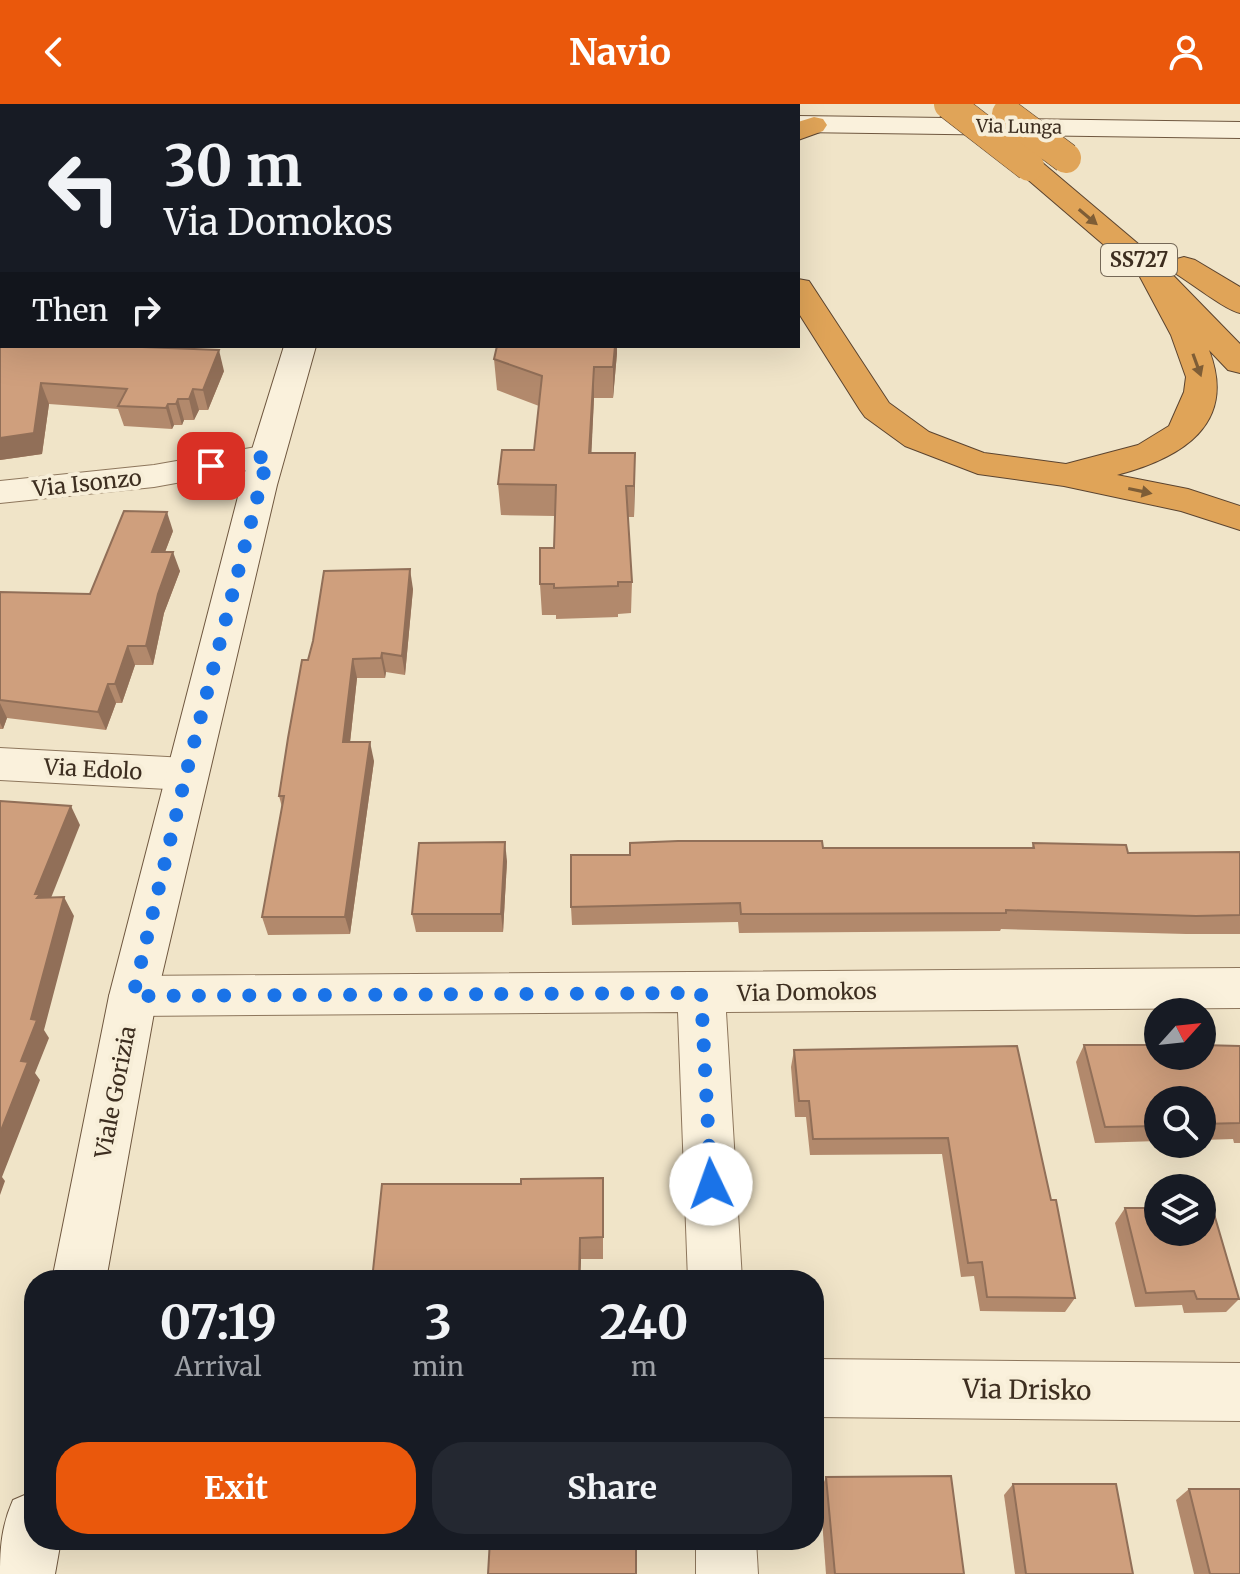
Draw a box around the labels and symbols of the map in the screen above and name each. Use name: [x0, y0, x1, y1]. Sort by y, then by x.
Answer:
street label: Via Lunga: [975, 114, 1063, 139]
one-way arrow: [1078, 208, 1098, 225]
road number: SS727: [1101, 244, 1177, 276]
one-way arrow: [1192, 353, 1204, 377]
pin: [177, 432, 245, 500]
street label: Via Isonzo: [30, 463, 143, 503]
one-way arrow: [1128, 485, 1153, 498]
street label: Via Edolo: [42, 752, 143, 786]
street label: Via Domokos: [736, 977, 877, 1007]
north arrow: [1144, 998, 1216, 1070]
street label: Viale Gorizia: [88, 1023, 142, 1162]
position arrow: [669, 1142, 753, 1226]
street label: Via Drisko: [961, 1372, 1092, 1407]

